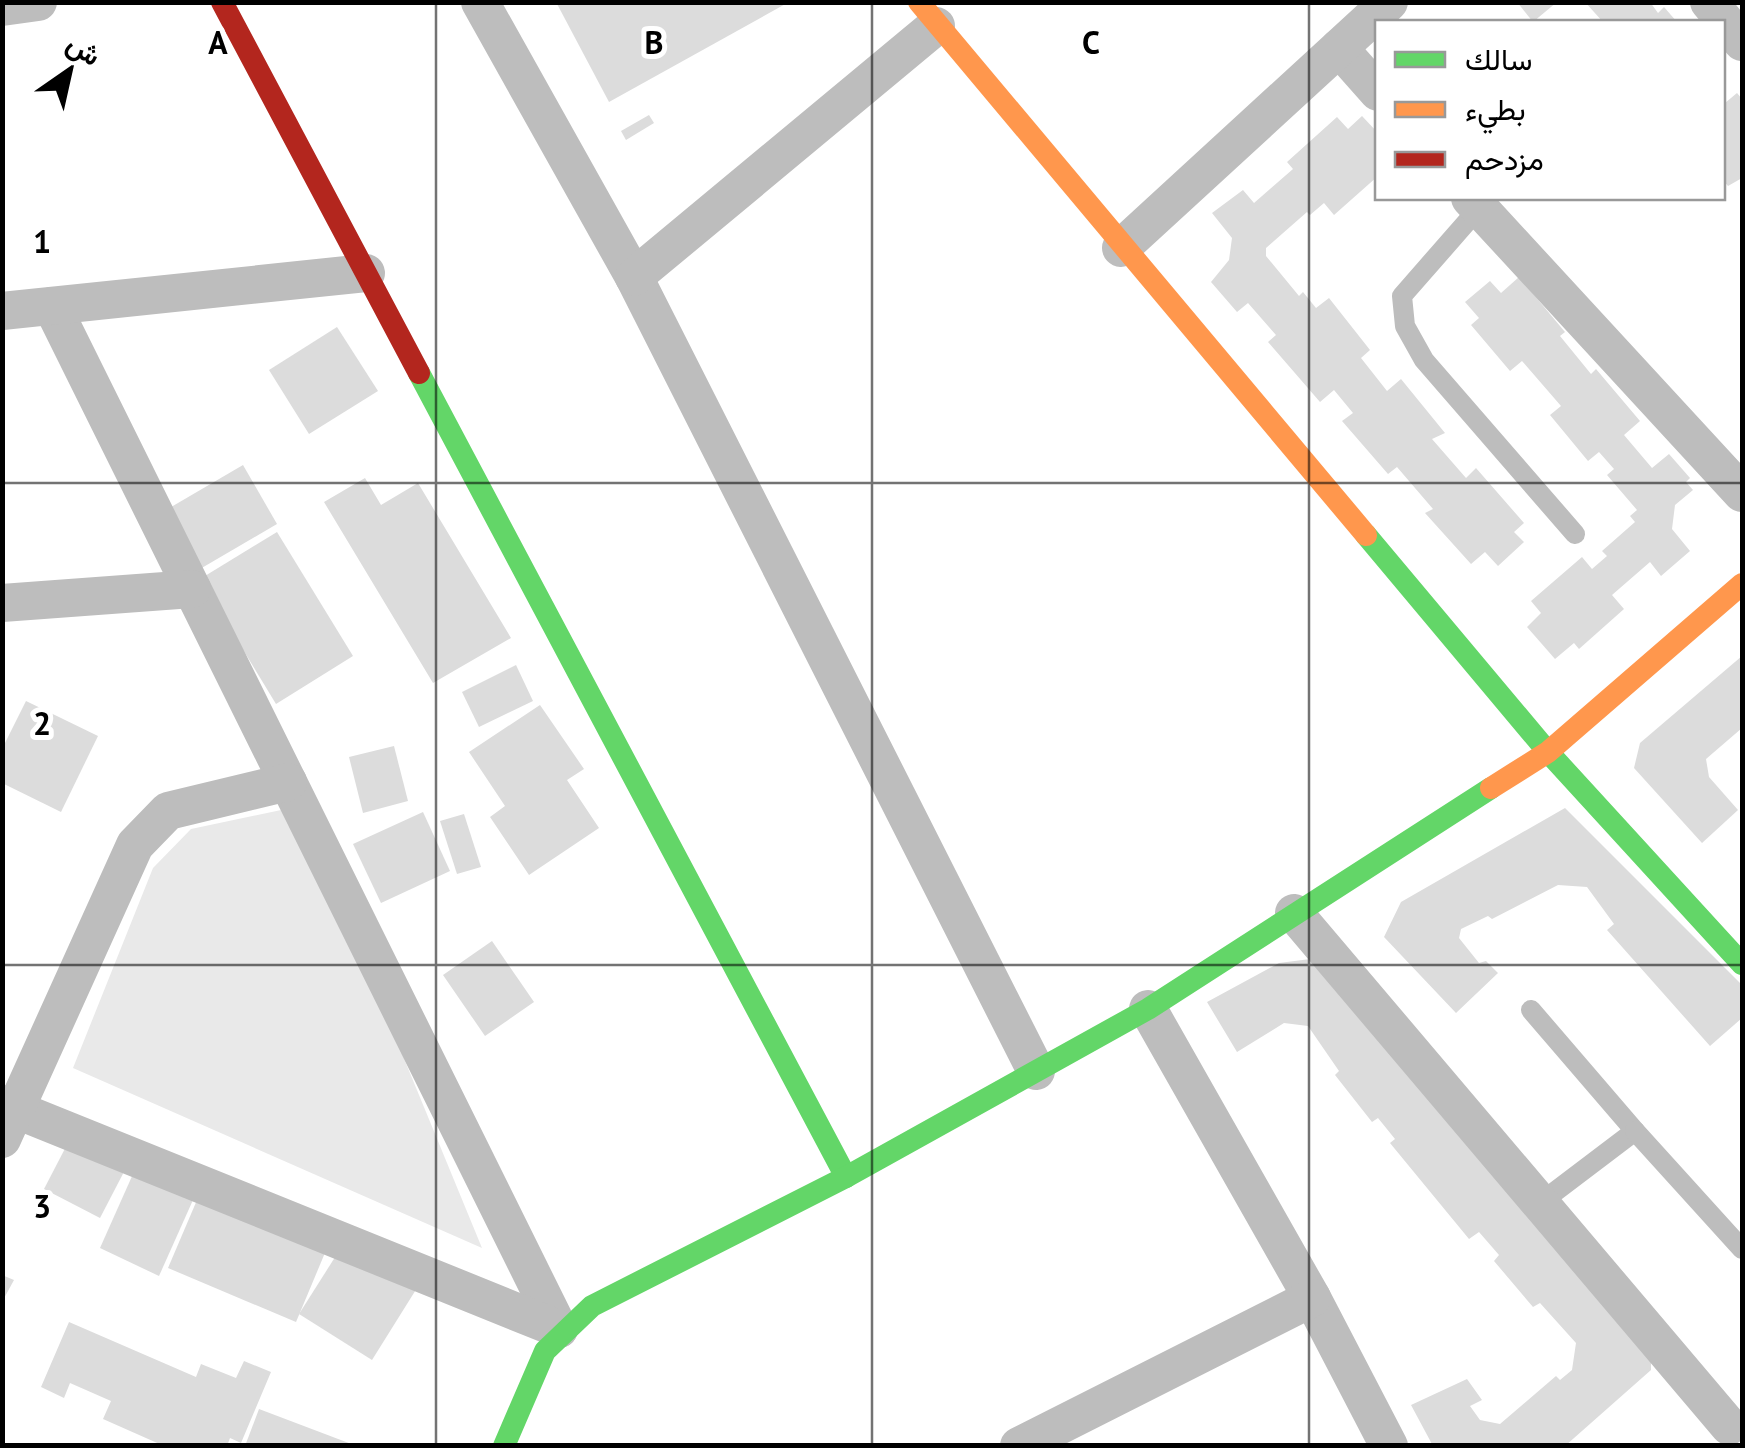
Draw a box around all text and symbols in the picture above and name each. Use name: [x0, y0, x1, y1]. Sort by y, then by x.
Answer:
north arrow: [20, 20, 120, 120]
legend: [1375, 20, 1725, 200]
text: A: [208, 21, 228, 63]
text: B: [645, 21, 663, 63]
text: C: [1082, 21, 1100, 63]
text: ش: [60, 24, 109, 74]
text: سالك: [1465, 39, 1532, 78]
text: بطيء: [1465, 89, 1526, 134]
text: مزدحم: [1465, 139, 1544, 179]
text: 1: [33, 220, 51, 262]
text: 2: [33, 702, 51, 744]
text: 3: [33, 1185, 51, 1227]

